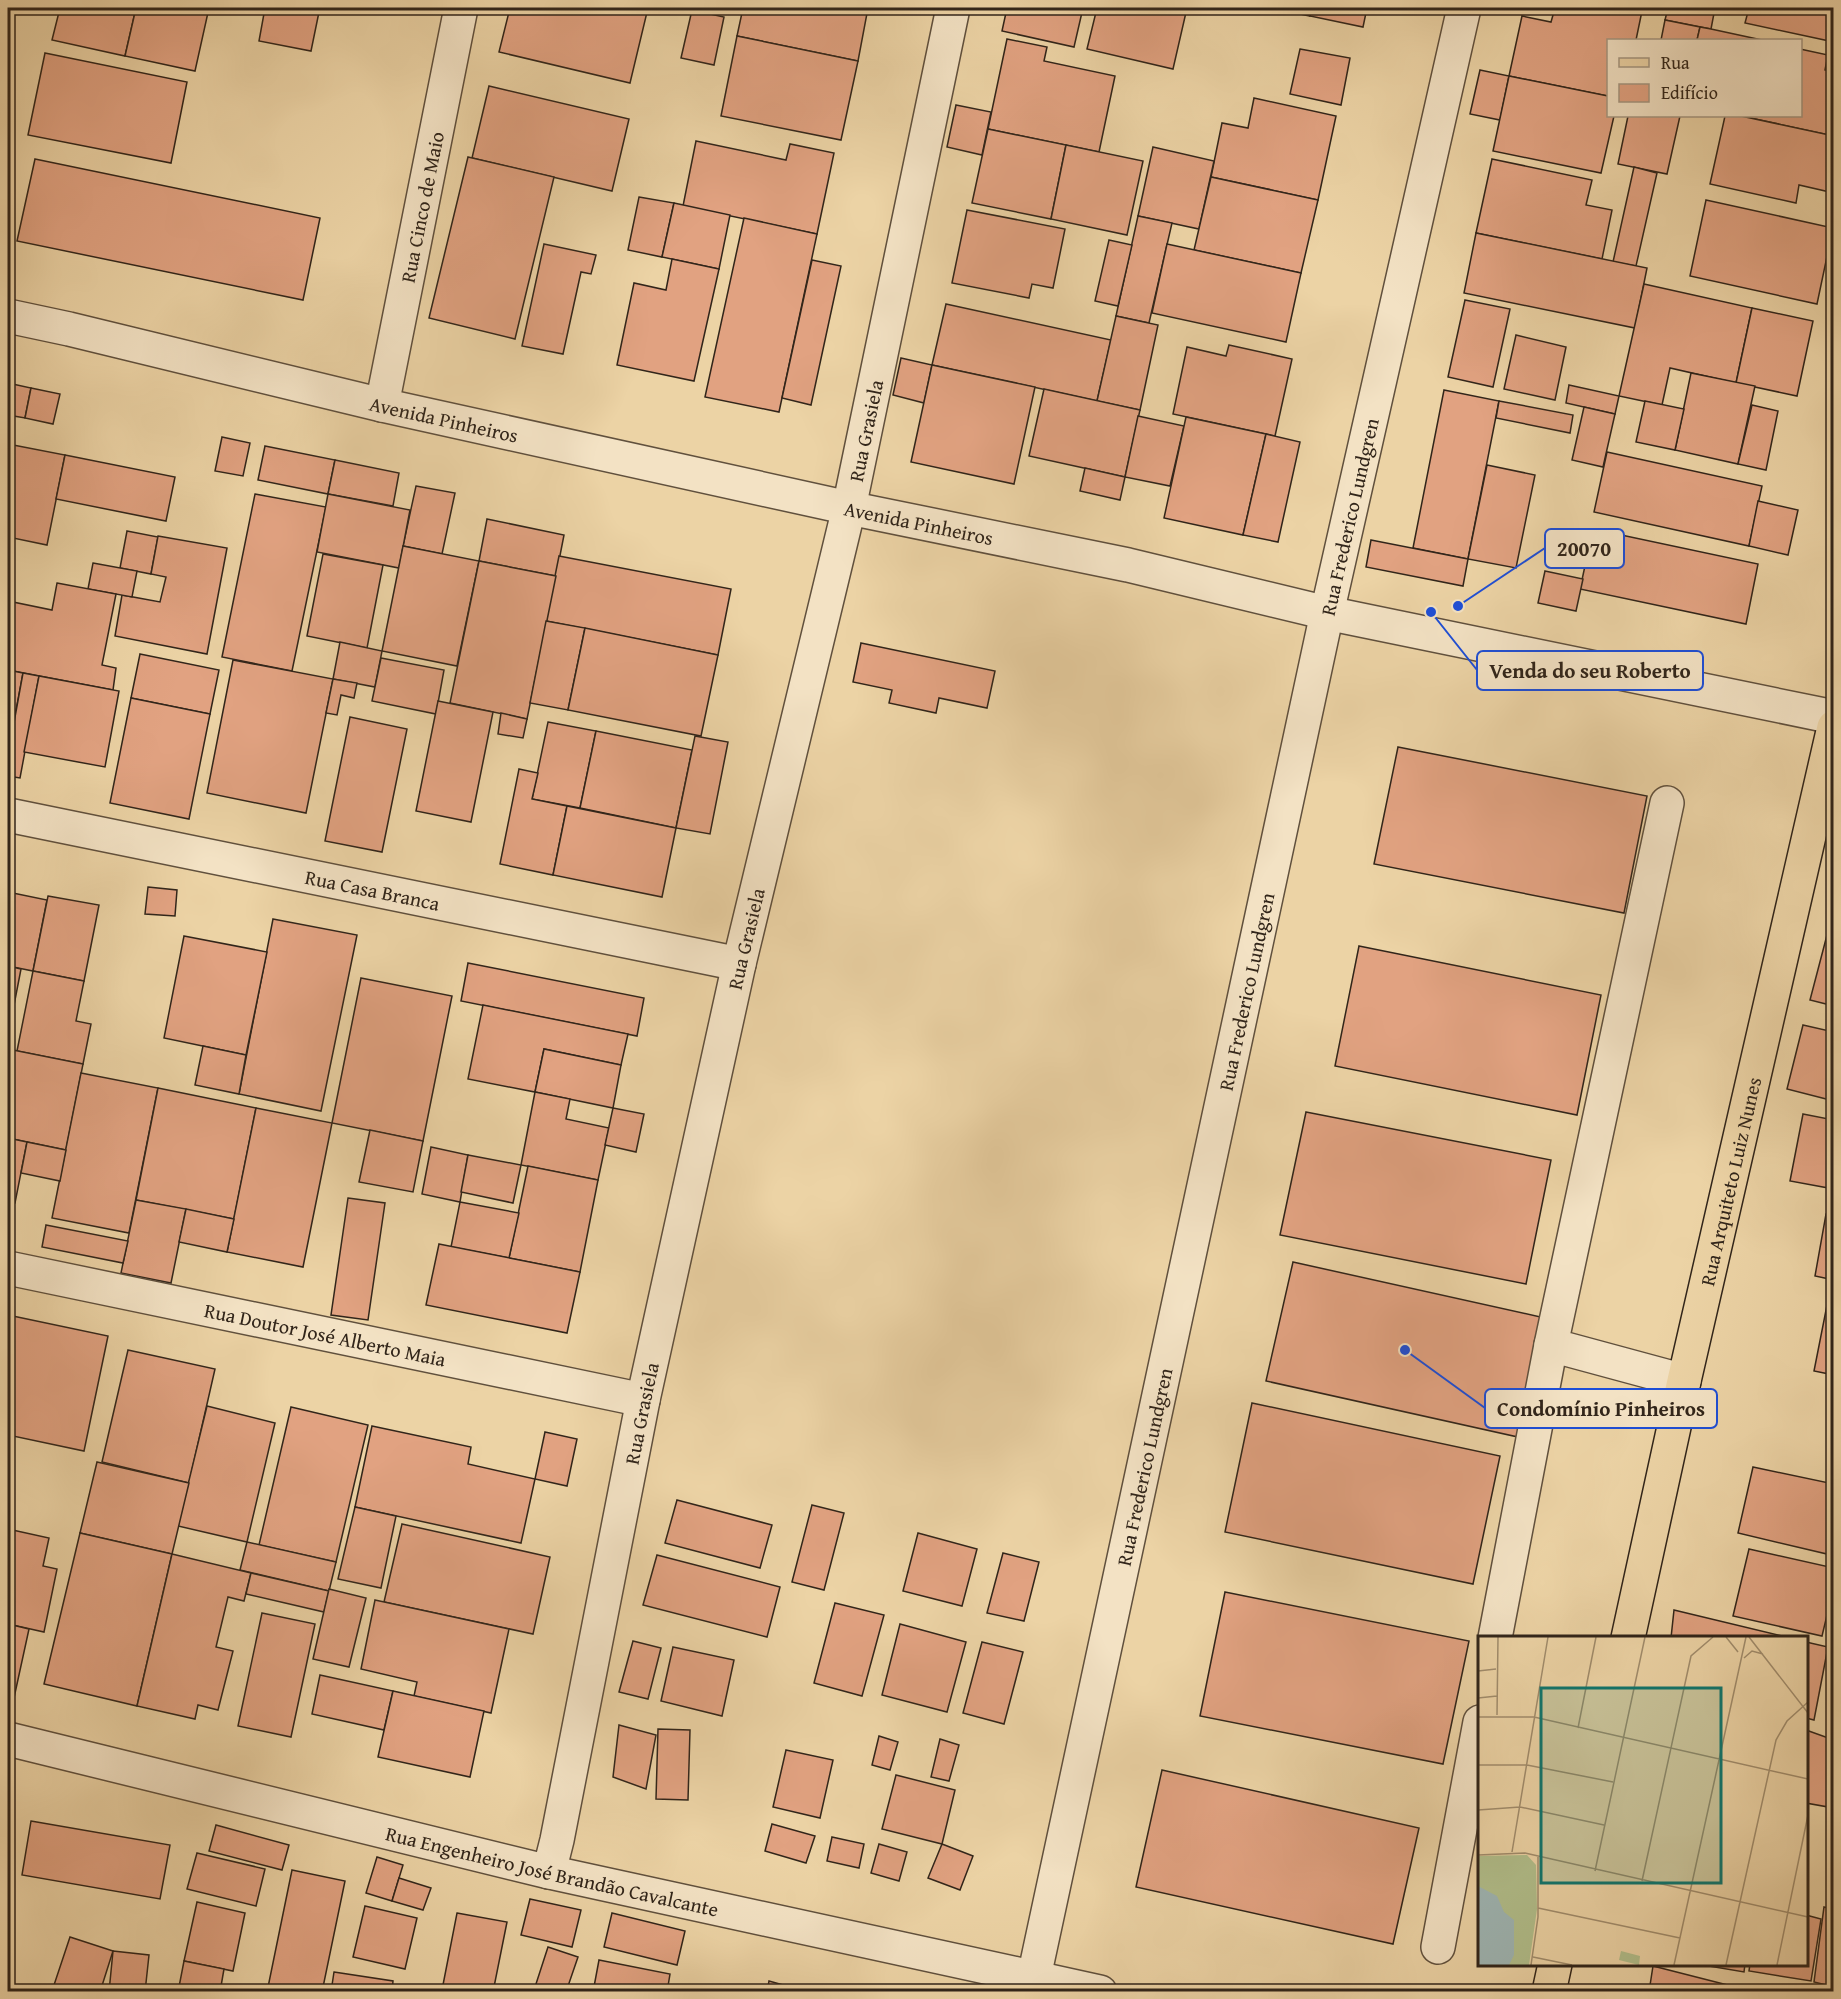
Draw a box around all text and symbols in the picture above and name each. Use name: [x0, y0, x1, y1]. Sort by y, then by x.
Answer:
legend: [1607, 39, 1802, 117]
text: Rua: [1661, 49, 1690, 76]
text: Edifício: [1661, 79, 1718, 106]
street label: Rua Cinco de Maio: [392, 129, 451, 285]
street label: Rua Grasiela: [840, 376, 890, 484]
street label: Avenida Pinheiros: [367, 388, 521, 449]
street label: Rua Frederico Lundgren: [1312, 415, 1385, 618]
street label: Avenida Pinheiros: [842, 493, 996, 552]
callout: 20070: [1545, 529, 1624, 568]
text: 20070: [1557, 533, 1611, 564]
callout: Venda do seu Roberto: [1477, 651, 1703, 690]
text: Venda do seu Roberto: [1489, 655, 1691, 686]
street label: Rua Casa Branca: [303, 861, 443, 917]
street label: Rua Grasiela: [719, 884, 772, 992]
street label: Rua Frederico Lundgren: [1210, 890, 1281, 1093]
street label: Rua Arquiteto Luiz Nunes: [1692, 1074, 1768, 1288]
street label: Rua Doutor José Alberto Maia: [202, 1295, 449, 1373]
street label: Rua Grasiela: [616, 1359, 666, 1467]
street label: Rua Frederico Lundgren: [1108, 1365, 1179, 1568]
callout: Condomínio Pinheiros: [1485, 1389, 1717, 1428]
text: Condomínio Pinheiros: [1497, 1393, 1705, 1424]
inset map: [1478, 1636, 1808, 1966]
street label: Rua Engenheiro José Brandão Cavalcante: [383, 1818, 721, 1923]

